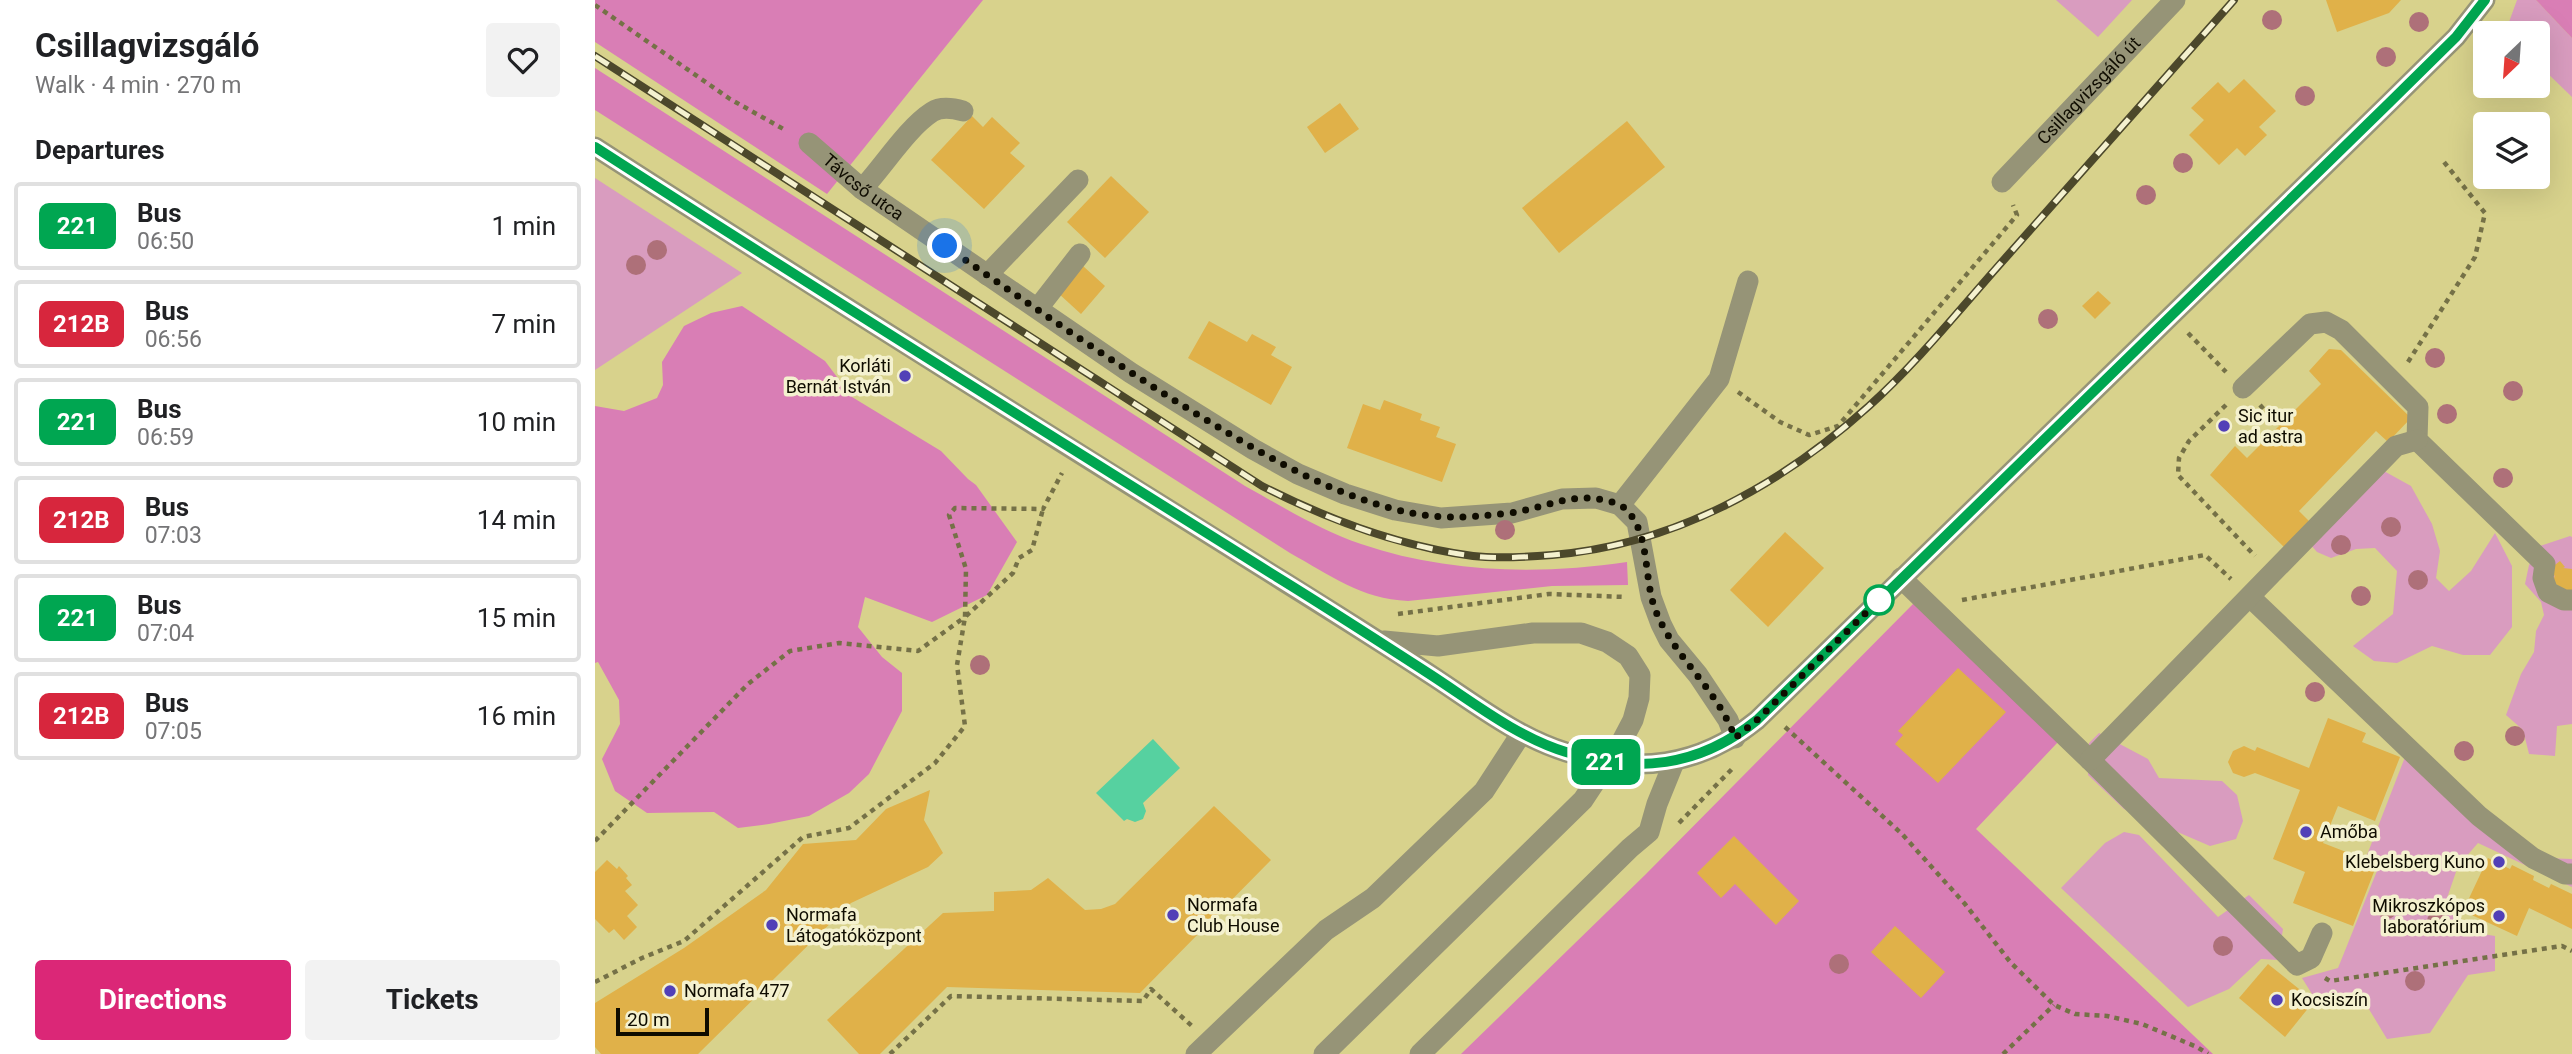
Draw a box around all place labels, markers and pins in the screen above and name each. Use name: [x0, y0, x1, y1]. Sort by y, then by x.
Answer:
place label: Korláti Bernát István: [786, 355, 891, 397]
marker: Korláti Bernát István: [897, 368, 913, 384]
place label: Sic itur ad astra: [2238, 405, 2303, 447]
marker: Sic itur ad astra: [2216, 418, 2232, 434]
unlabelled marker: [1864, 585, 1894, 615]
place label: Amőba: [2320, 821, 2378, 842]
marker: Amőba: [2298, 824, 2314, 840]
place label: Klebelsberg Kuno: [2345, 851, 2485, 872]
marker: Klebelsberg Kuno: [2491, 854, 2507, 870]
place label: Normafa Club House: [1187, 894, 1279, 936]
place label: Mikroszkópos laboratórium: [2372, 895, 2485, 937]
place label: Normafa Látogatóközpont: [786, 904, 922, 946]
marker: Normafa Club House: [1165, 907, 1181, 923]
marker: Mikroszkópos laboratórium: [2491, 908, 2507, 924]
marker: Normafa Látogatóközpont: [764, 917, 780, 933]
place label: Normafa 477: [684, 980, 790, 1001]
marker: Normafa 477: [662, 983, 678, 999]
place label: Kocsiszín: [2291, 989, 2368, 1010]
marker: Kocsiszín: [2269, 992, 2285, 1008]

